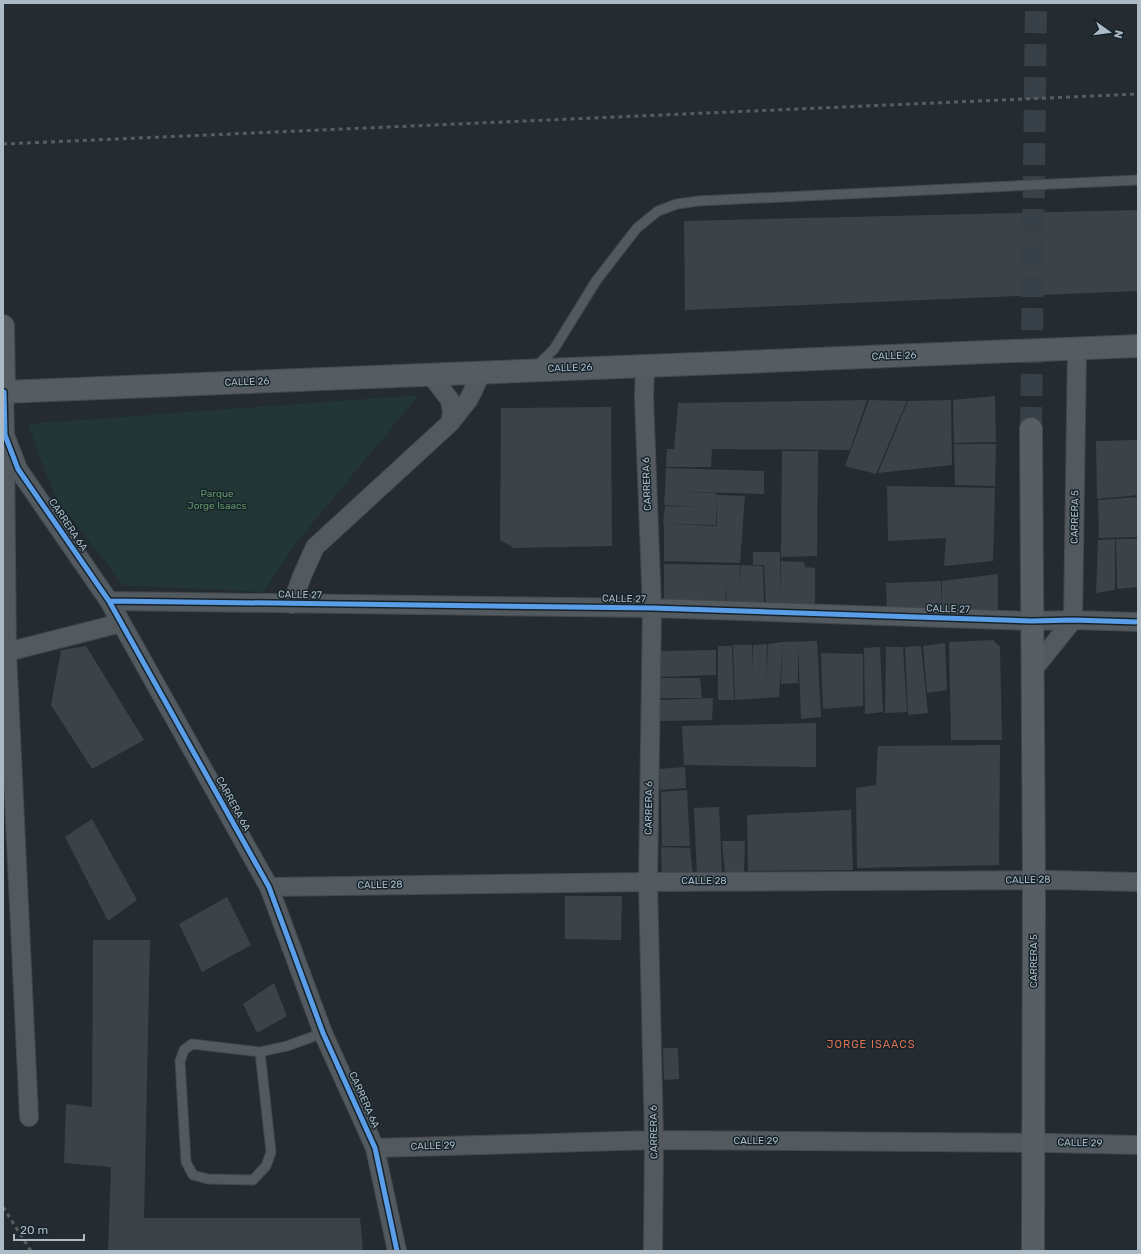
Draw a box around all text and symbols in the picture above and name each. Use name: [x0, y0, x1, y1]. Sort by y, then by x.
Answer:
north arrow: [1089, 12, 1129, 52]
text: N: [1111, 29, 1125, 40]
street label: CALLE 26: [871, 349, 917, 363]
street label: CALLE 26: [547, 361, 593, 375]
street label: CALLE 26: [224, 375, 270, 389]
street label: CARRERA 6: [640, 457, 654, 511]
park label: Parque Jorge Isaacs: [187, 488, 247, 512]
street label: CARRERA 5: [1069, 490, 1081, 544]
street label: CARRERA 6A: [46, 497, 90, 554]
street label: CALLE 27: [278, 589, 322, 601]
street label: CALLE 27: [602, 593, 646, 605]
street label: CALLE 27: [926, 602, 970, 616]
street label: CARRERA 6A: [213, 775, 253, 834]
street label: CARRERA 6: [643, 781, 655, 835]
street label: CALLE 28: [1005, 874, 1051, 886]
street label: CALLE 28: [681, 875, 727, 887]
street label: CALLE 28: [357, 879, 403, 891]
street label: CARRERA 5: [1028, 934, 1040, 988]
district label: JORGE ISAACS: [827, 1038, 915, 1051]
street label: CARRERA 6A: [346, 1070, 382, 1130]
street label: CARRERA 6: [648, 1105, 660, 1159]
street label: CALLE 29: [734, 1135, 778, 1147]
street label: CALLE 29: [1057, 1137, 1103, 1149]
street label: CALLE 29: [410, 1139, 456, 1153]
scale bar: [14, 1216, 84, 1242]
text: 20 m: [20, 1223, 48, 1237]

